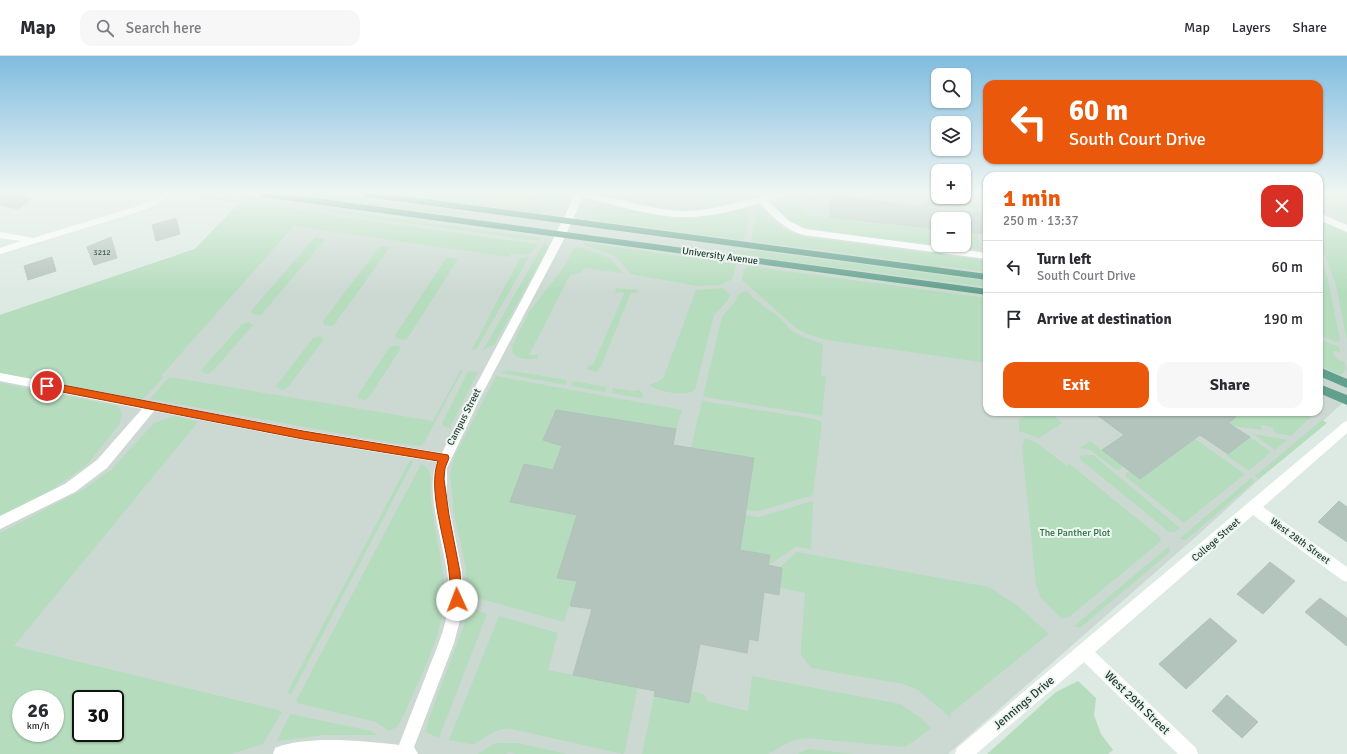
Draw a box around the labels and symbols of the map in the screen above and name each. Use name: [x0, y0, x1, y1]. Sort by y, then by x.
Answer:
street label: University Avenue: [681, 245, 759, 267]
house number: 3212: [93, 247, 111, 257]
pin: [30, 369, 64, 403]
street label: Campus Street: [444, 386, 484, 448]
street label: College Street: [1189, 515, 1243, 564]
street label: West 28th Street: [1268, 515, 1333, 567]
park label: The Panther Plot: [1040, 527, 1111, 539]
position arrow: [436, 579, 478, 621]
street label: West 29th Street: [1101, 668, 1173, 738]
street label: Jennings Drive: [990, 673, 1058, 733]
speed limit sign: 30: [72, 690, 124, 742]

